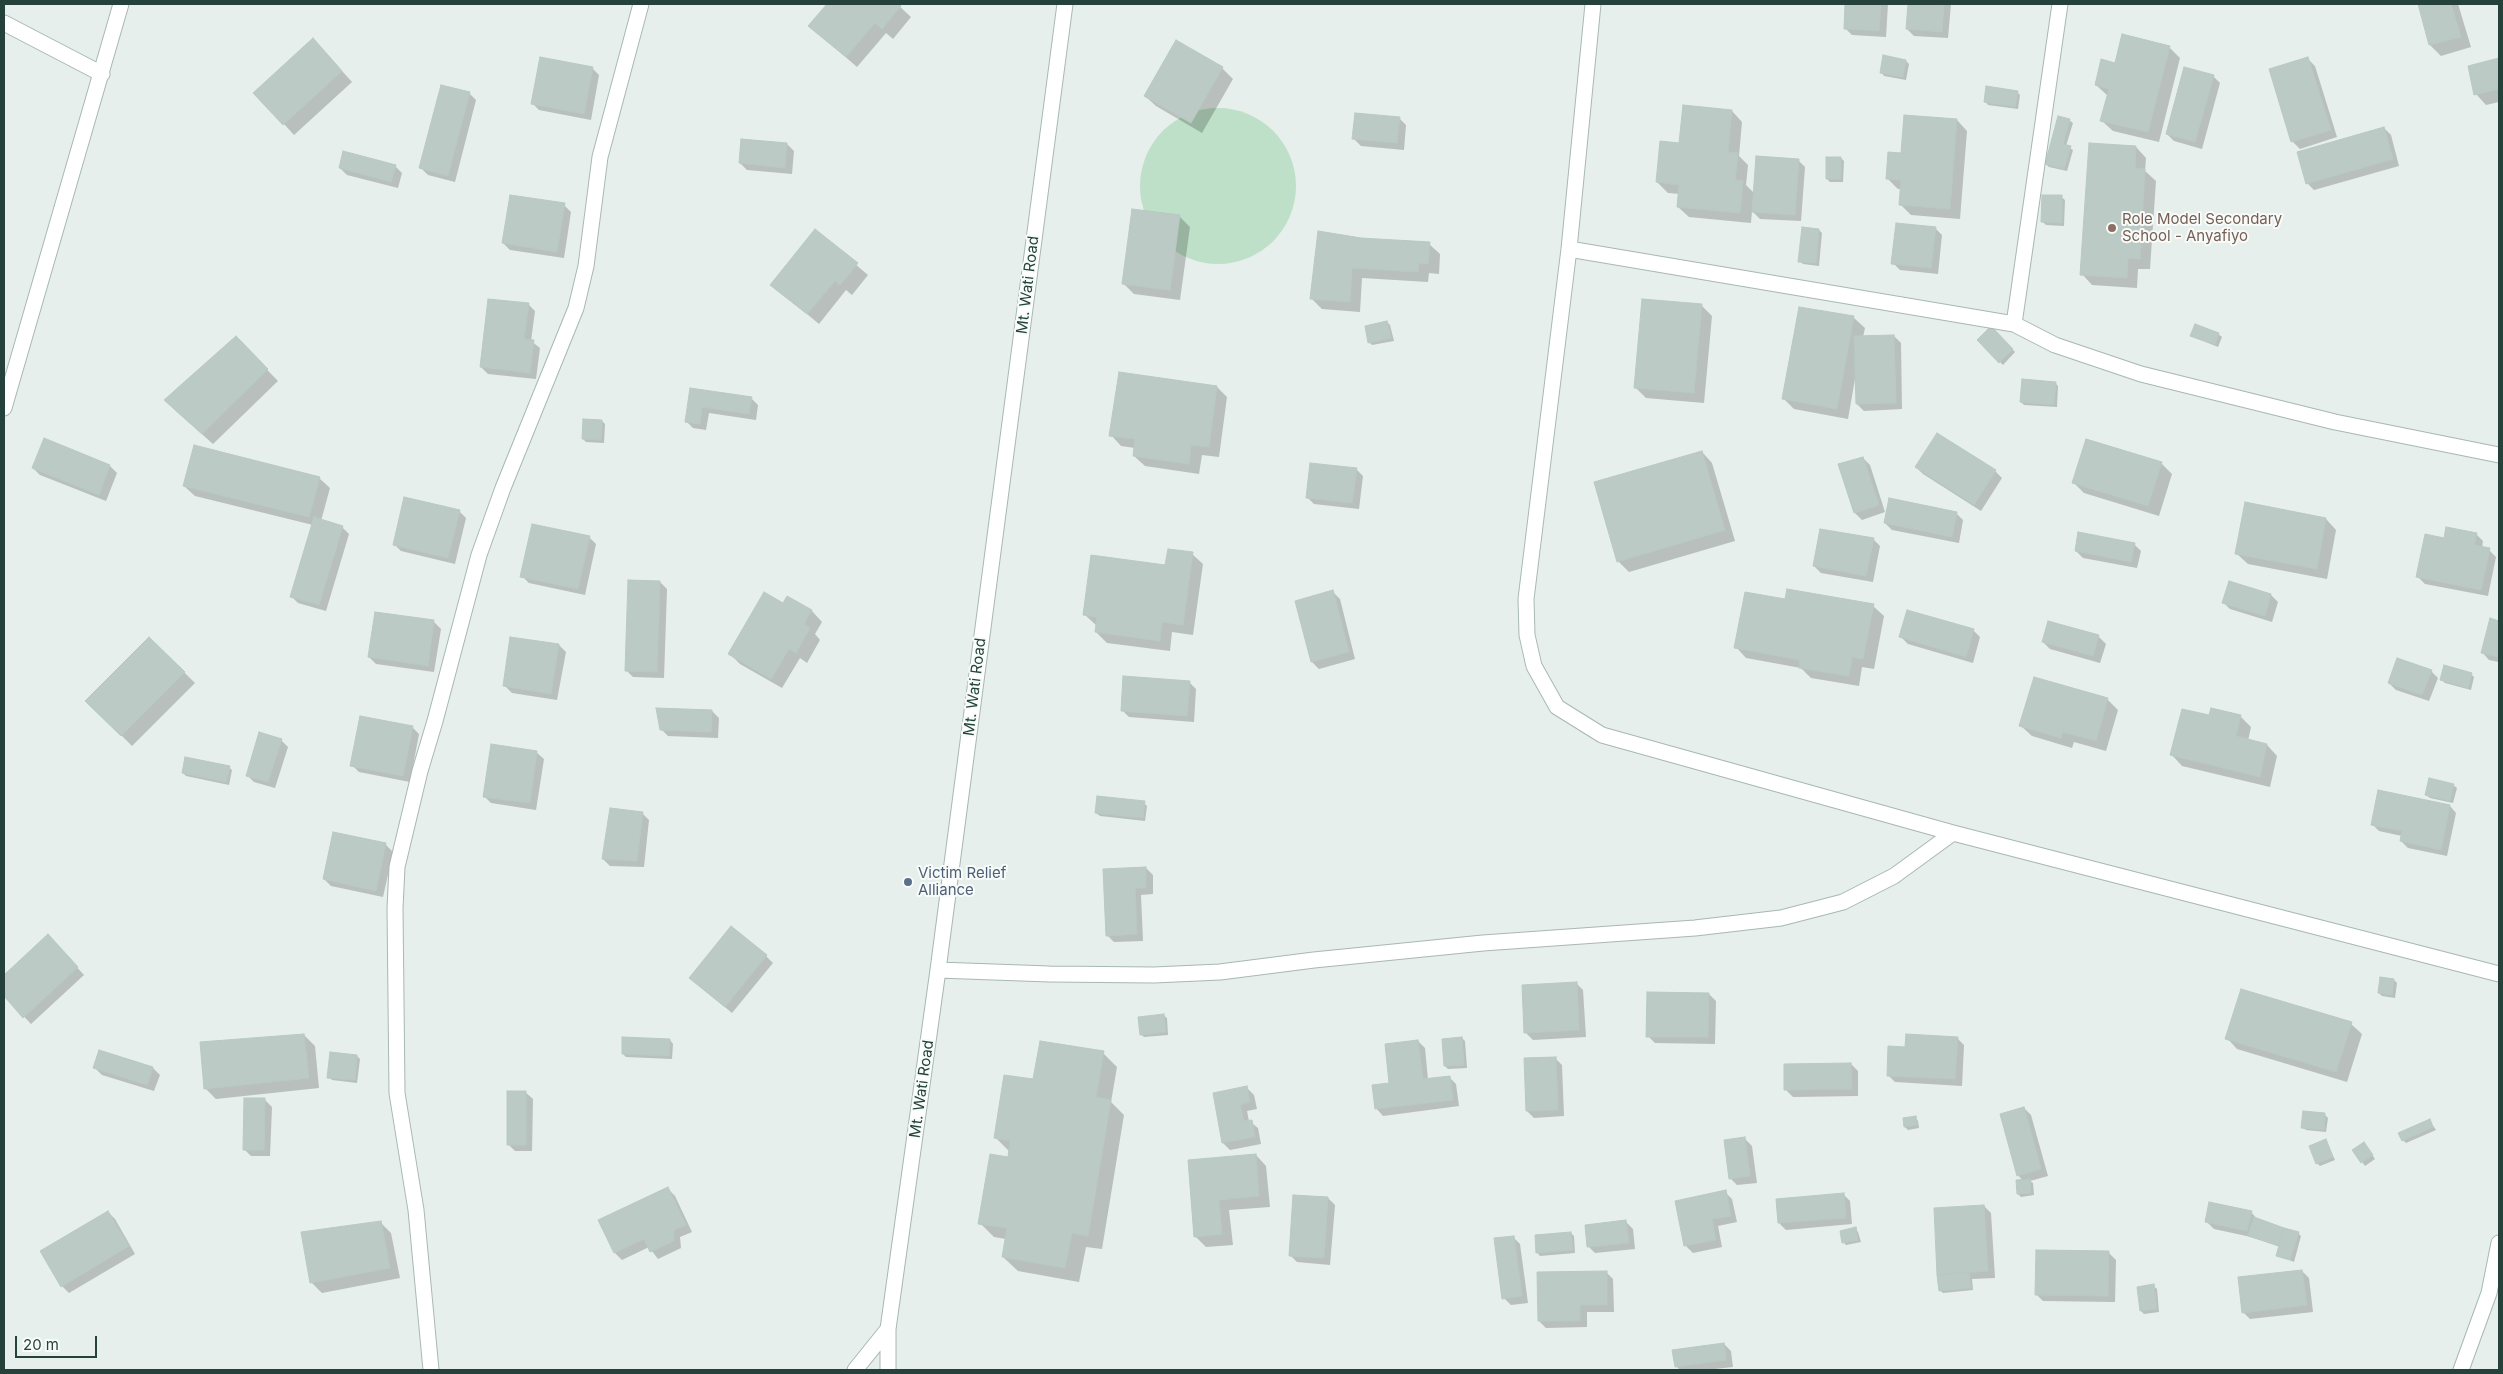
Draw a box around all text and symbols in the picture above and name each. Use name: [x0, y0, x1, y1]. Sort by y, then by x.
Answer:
place label: Role Model Secondary School - Anyafiyo: [2122, 210, 2282, 245]
marker: Role Model Secondary School - Anyafiyo: [2106, 222, 2118, 234]
street label: Mt. Wati Road: [1013, 235, 1043, 335]
street label: Mt. Wati Road: [960, 637, 990, 737]
place label: Victim Relief Alliance: [918, 864, 1006, 899]
marker: Victim Relief Alliance: [902, 876, 914, 888]
street label: Mt. Wati Road: [906, 1039, 938, 1139]
scale bar: [18, 1326, 100, 1358]
text: 20 m: [23, 1335, 59, 1354]

